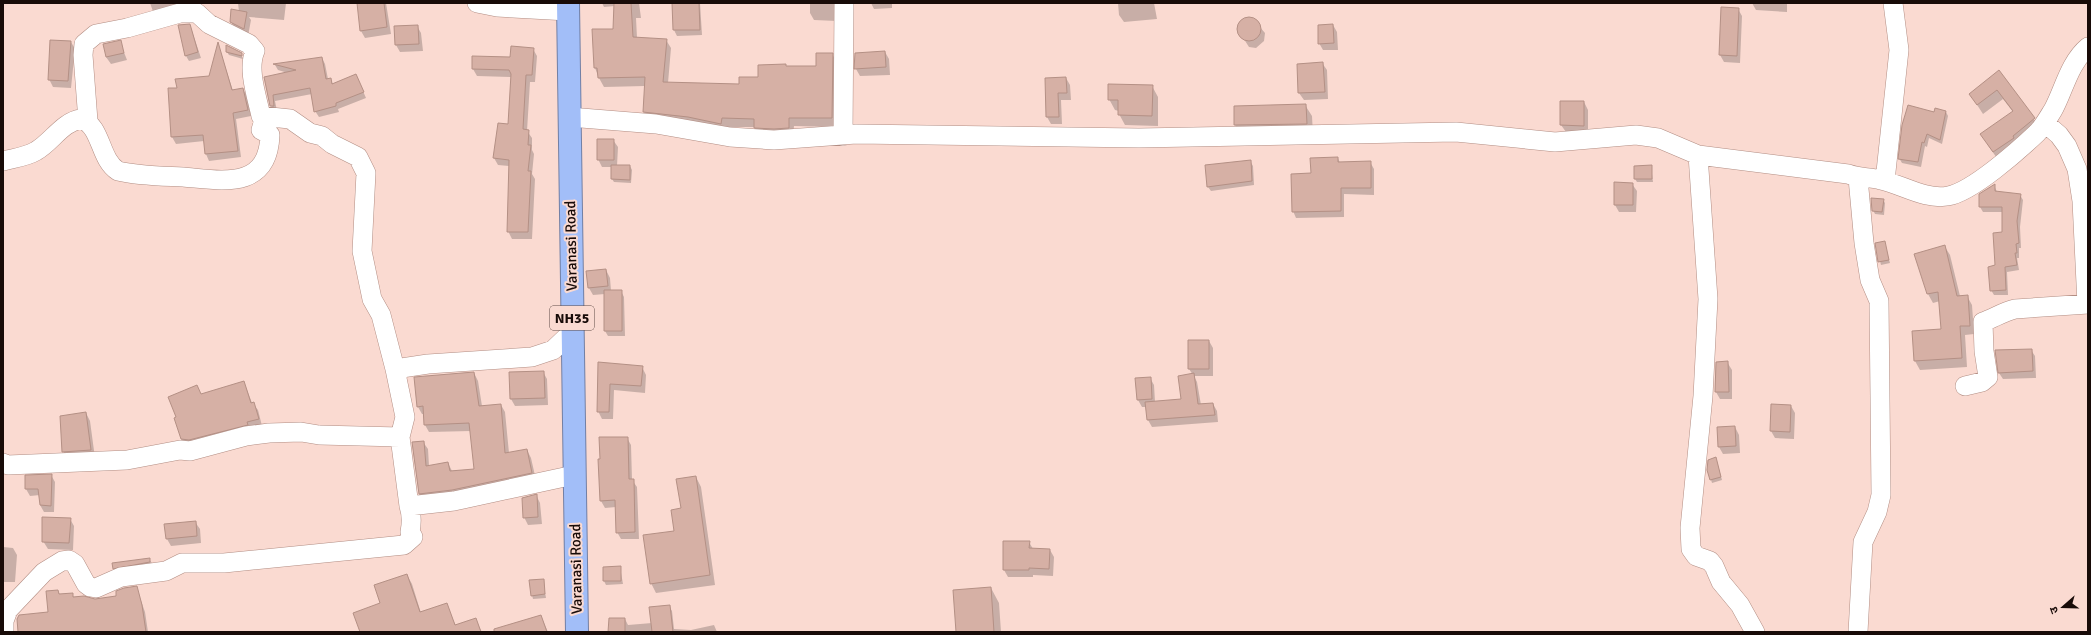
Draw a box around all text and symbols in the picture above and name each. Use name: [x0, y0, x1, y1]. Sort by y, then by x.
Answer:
street label: Varanasi Road: [561, 201, 581, 291]
road number: NH35: [550, 306, 594, 330]
street label: Varanasi Road: [566, 524, 586, 614]
north arrow: [2043, 587, 2083, 627]
text: उ: [2047, 604, 2061, 615]

